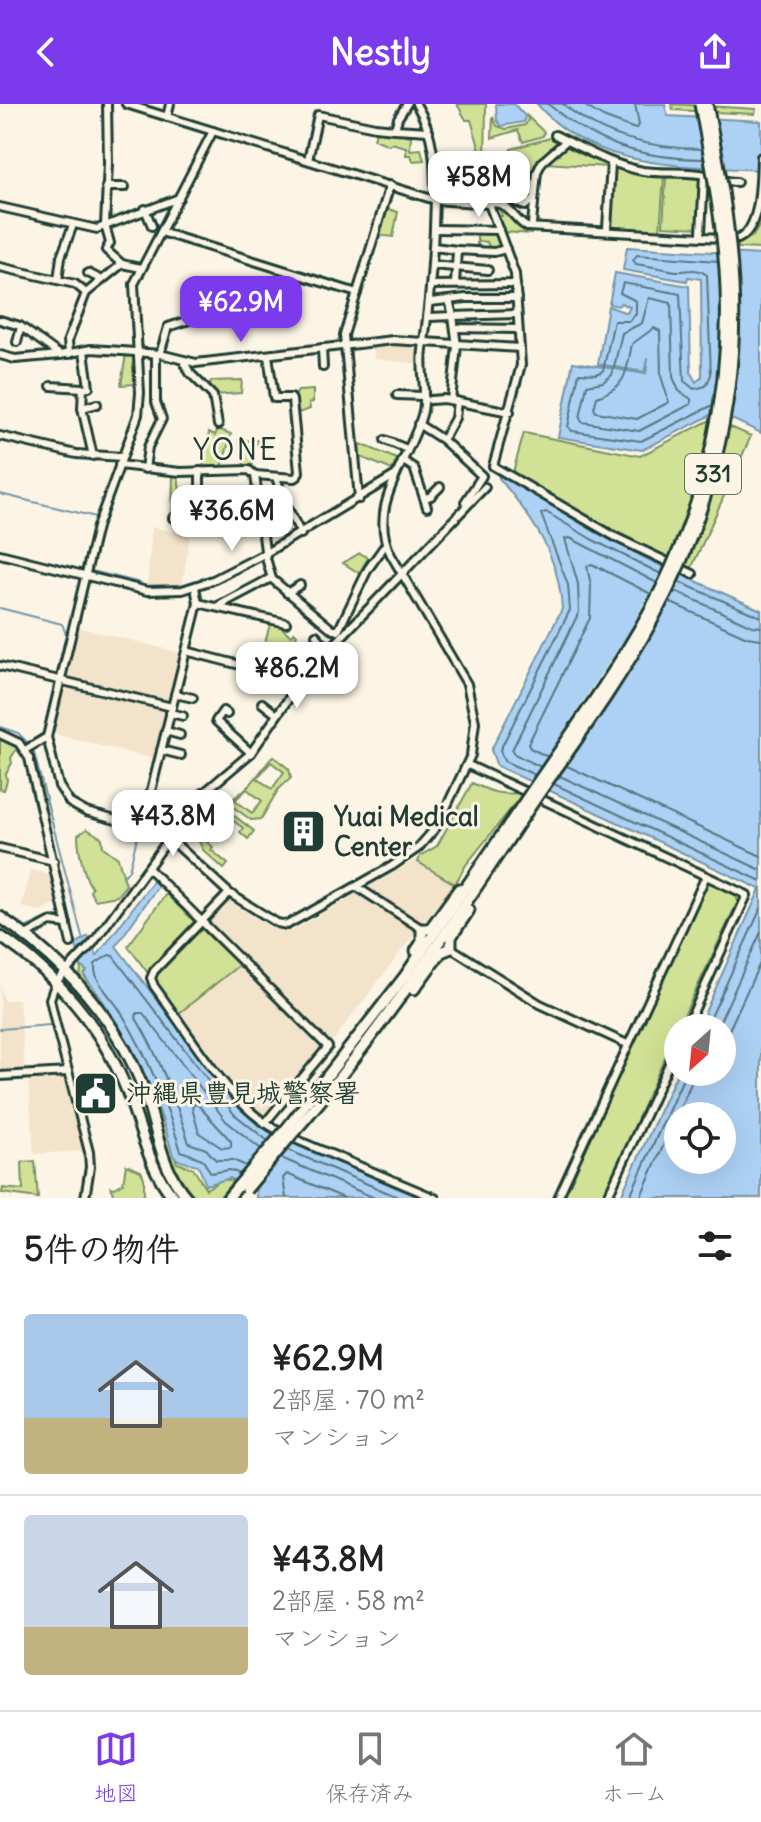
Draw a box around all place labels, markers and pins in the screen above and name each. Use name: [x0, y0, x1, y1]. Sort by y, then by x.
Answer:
pin: ¥58M: [432, 151, 526, 219]
pin: ¥62.9M: [176, 276, 306, 344]
pin: ¥36.6M: [167, 485, 297, 553]
pin: ¥86.2M: [232, 642, 362, 710]
pin: ¥43.8M: [108, 790, 238, 858]
place label: Yuai Medical Center: [333, 800, 479, 863]
building icon: Yuai Medical Center: [279, 808, 327, 856]
public building icon: 沖縄県豊見城警察署: [71, 1069, 119, 1117]
place label: 沖縄県豊見城警察署: [126, 1076, 360, 1109]

